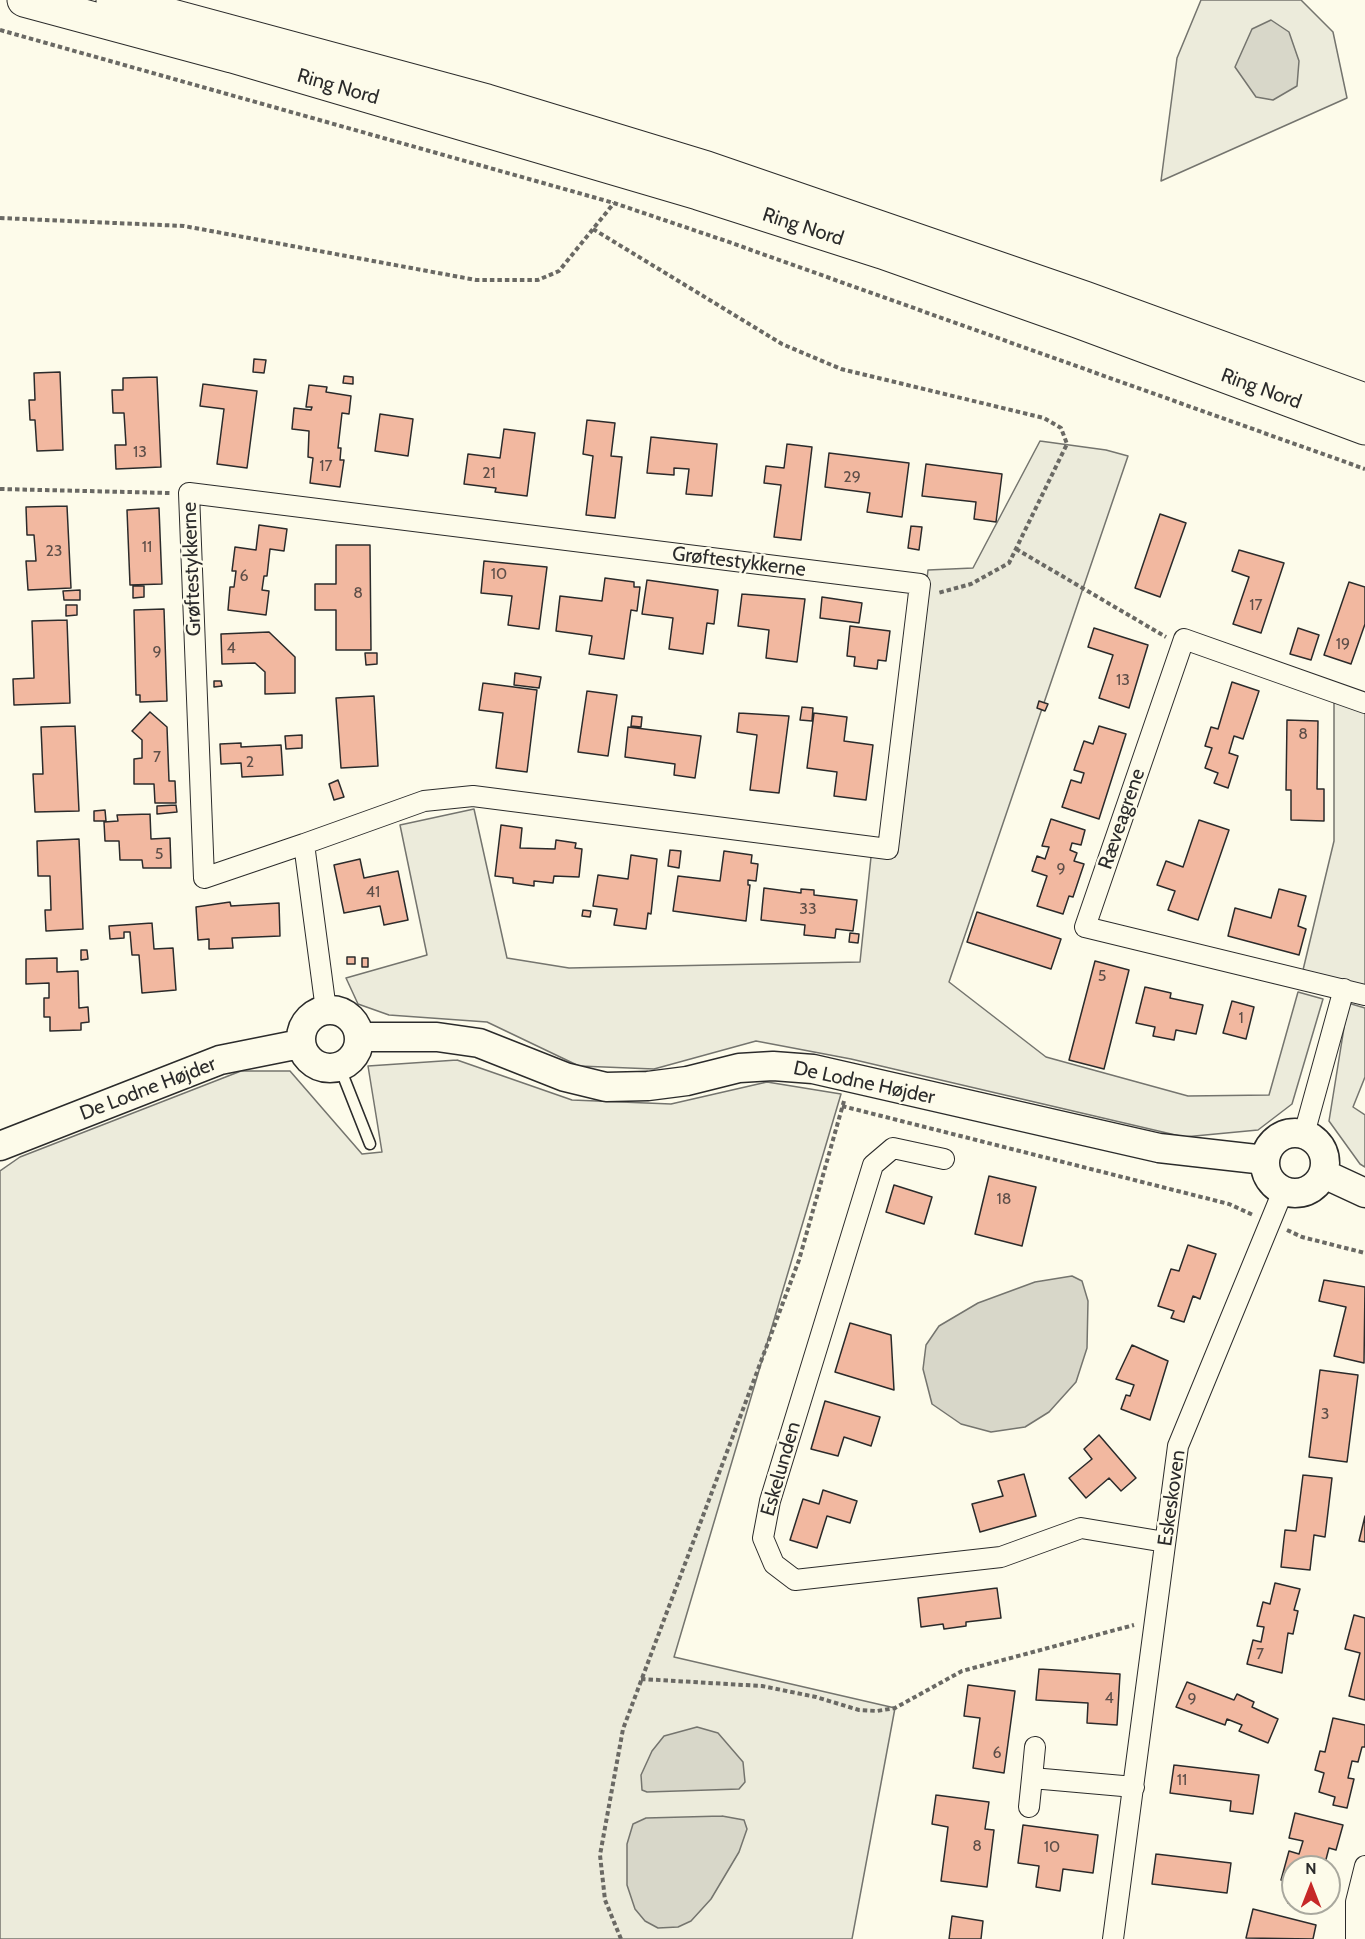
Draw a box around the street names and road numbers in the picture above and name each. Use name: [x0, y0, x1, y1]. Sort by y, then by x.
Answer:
street label: Ring Nord: [294, 64, 382, 110]
street label: Ring Nord: [759, 203, 847, 251]
street label: Ring Nord: [1218, 363, 1304, 415]
street label: Grøftestykkerne: [178, 501, 206, 637]
street label: Grøftestykkerne: [671, 542, 807, 582]
street label: Ræveagrene: [1094, 766, 1150, 872]
street label: De Lodne Højder: [77, 1052, 219, 1126]
street label: De Lodne Højder: [791, 1056, 937, 1110]
street label: Eskelunden: [756, 1419, 806, 1519]
street label: Eskeskoven: [1153, 1448, 1191, 1548]

